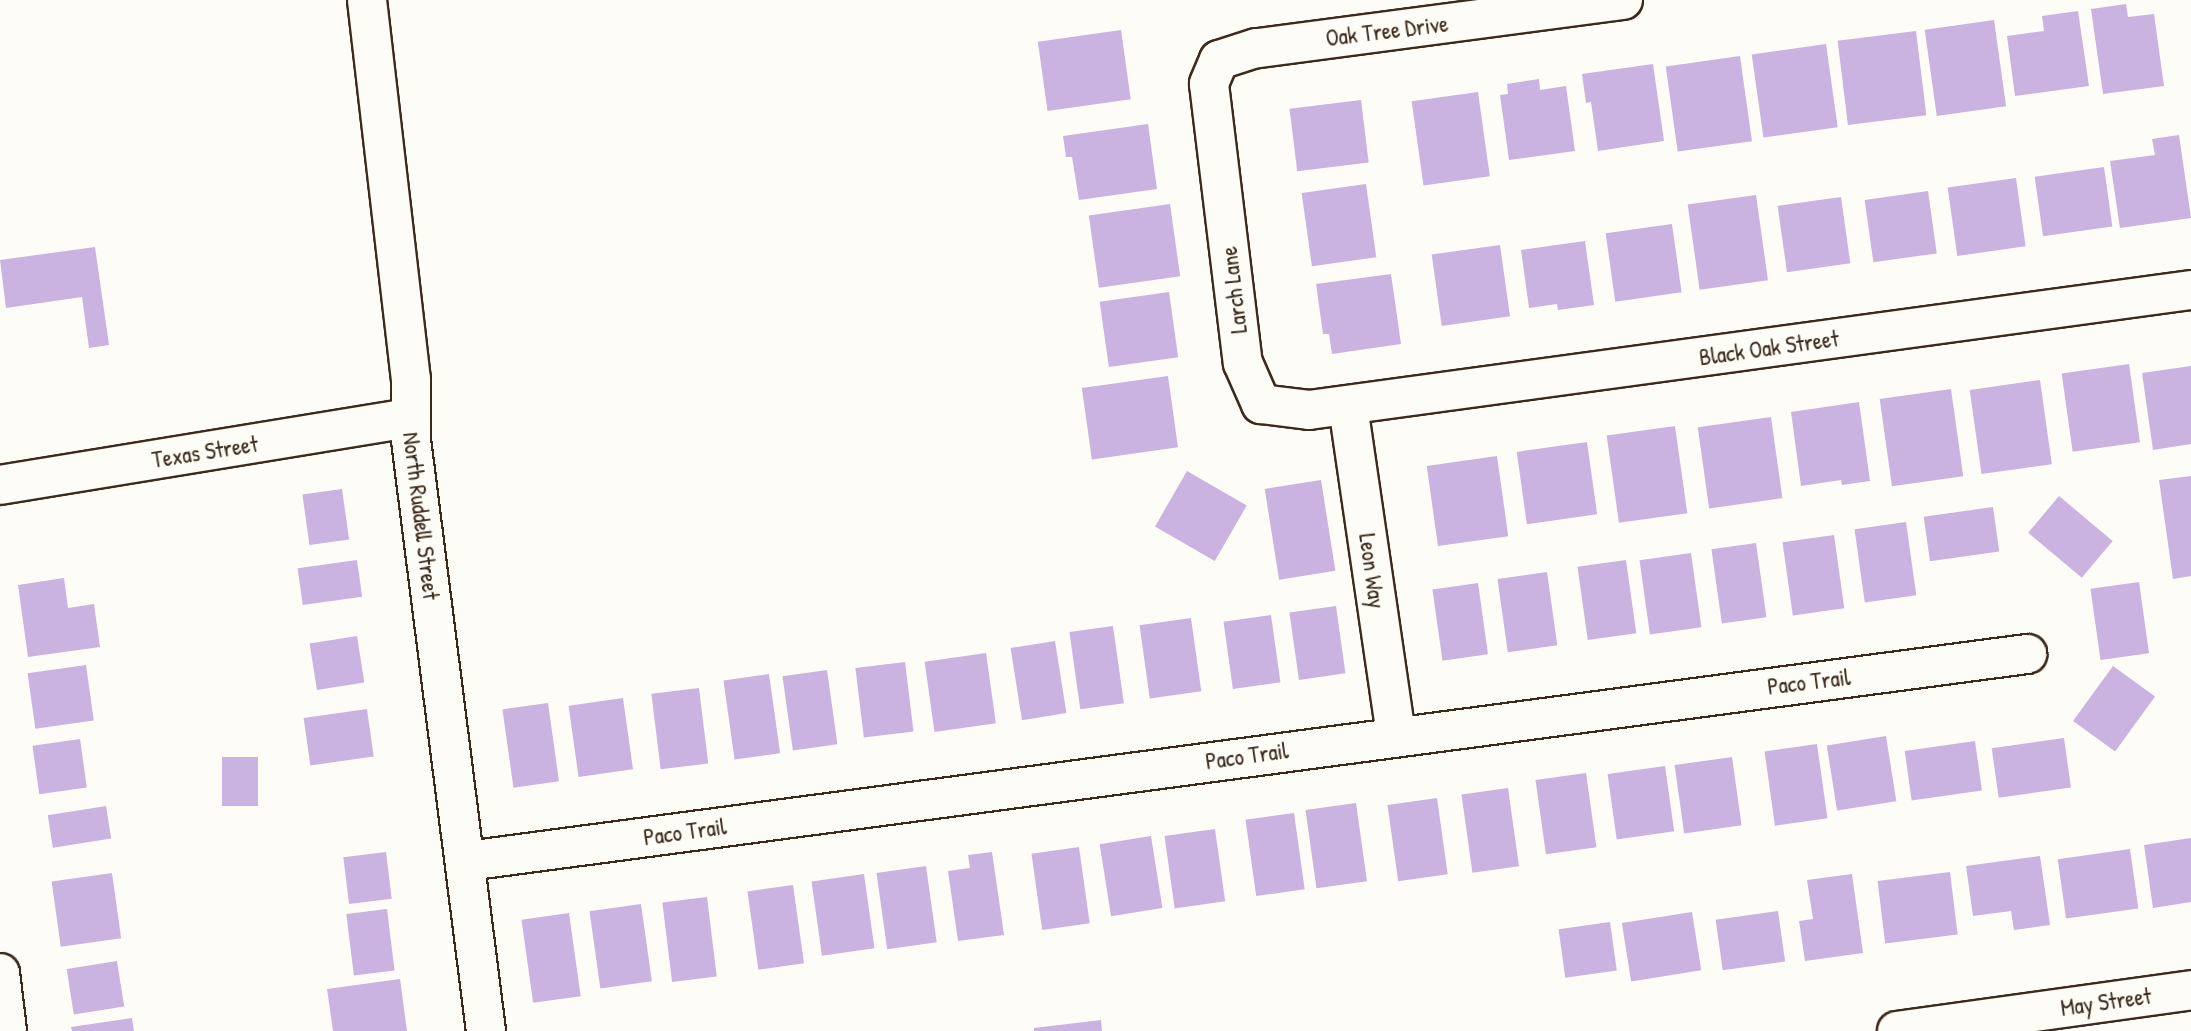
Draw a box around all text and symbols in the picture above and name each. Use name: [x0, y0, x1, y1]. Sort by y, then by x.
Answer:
street label: Oak Tree Drive: [1324, 10, 1450, 52]
street label: Larch Lane: [1215, 245, 1253, 335]
street label: Black Oak Street: [1697, 325, 1841, 371]
street label: Texas Street: [150, 430, 260, 474]
street label: North Ruddell Street: [397, 431, 445, 601]
street label: Leon Way: [1353, 532, 1391, 610]
street label: Paco Trail: [1766, 663, 1852, 701]
street label: Paco Trail: [1204, 737, 1290, 775]
street label: Paco Trail: [642, 813, 728, 851]
street label: May Street: [2059, 982, 2153, 1022]

